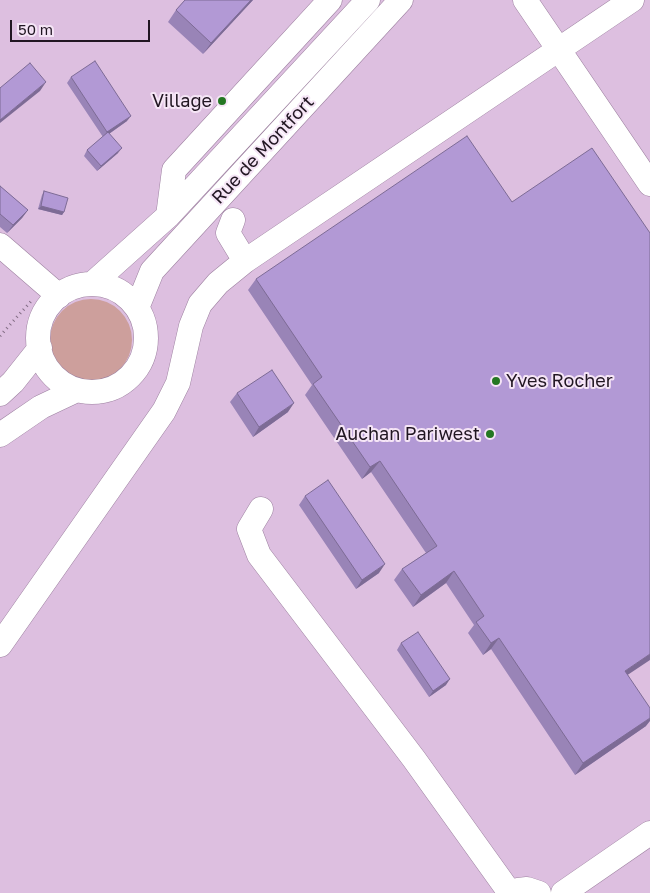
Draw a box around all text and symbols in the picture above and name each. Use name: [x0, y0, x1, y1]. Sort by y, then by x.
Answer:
scale bar: [12, 10, 152, 42]
text: 50 m: [18, 20, 53, 38]
place label: Village: [152, 90, 212, 112]
street label: Rue de Montfort: [207, 91, 319, 209]
marker: Village: [216, 95, 228, 107]
place label: Yves Rocher: [506, 370, 613, 392]
marker: Yves Rocher: [490, 375, 502, 387]
place label: Auchan Pariwest: [336, 423, 480, 445]
marker: Auchan Pariwest: [484, 428, 496, 440]

